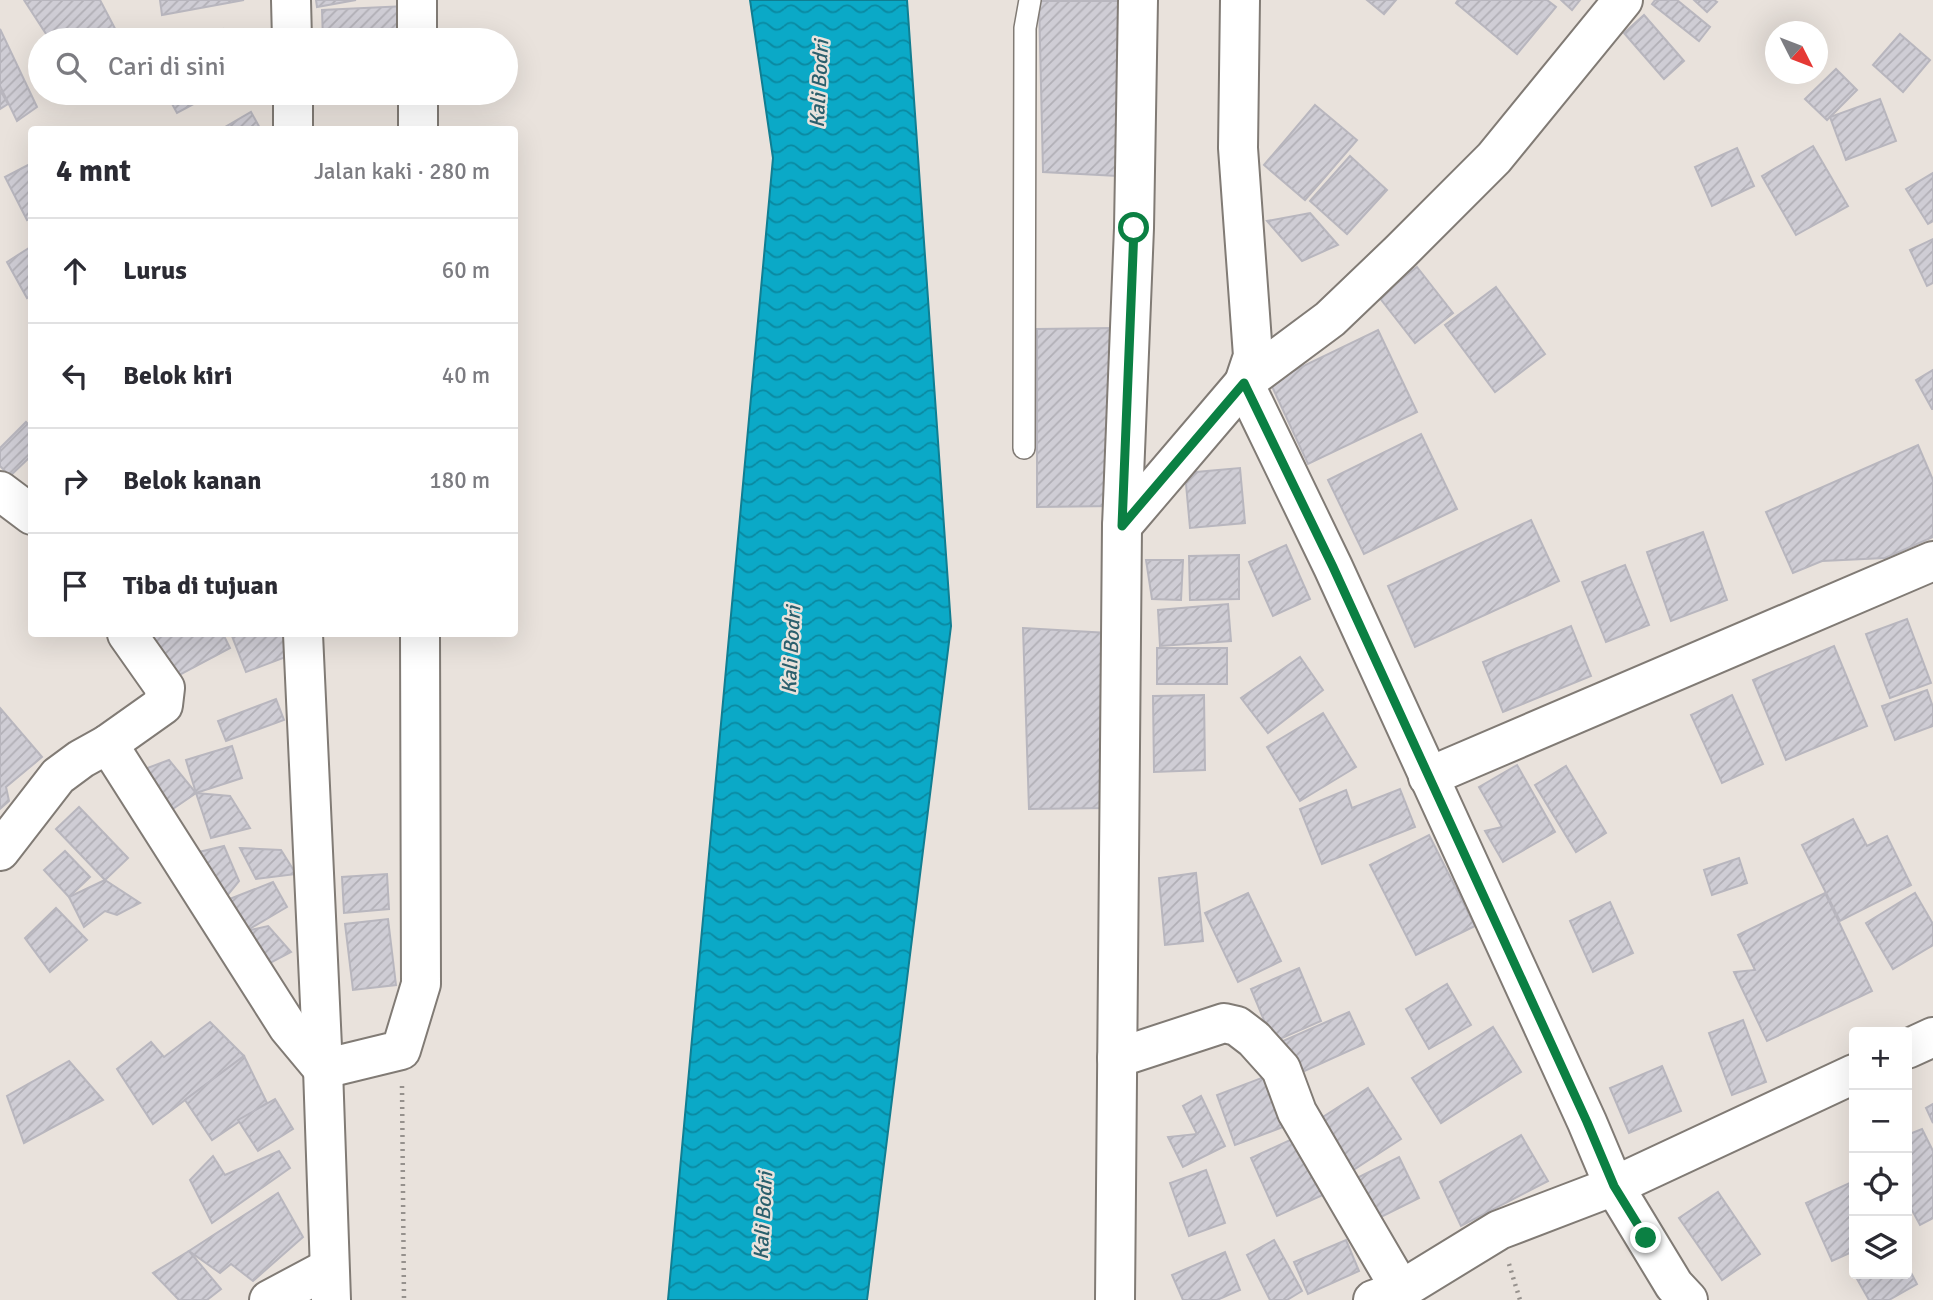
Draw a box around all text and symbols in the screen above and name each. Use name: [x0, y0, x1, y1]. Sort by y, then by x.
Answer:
north arrow: [1765, 21, 1828, 84]
search box: [28, 28, 518, 105]
water label: Kali Bodri: [804, 37, 834, 129]
icon: search: [52, 48, 90, 86]
text: Cari di sini: [108, 51, 226, 83]
text: 4 mnt: [56, 153, 131, 190]
text: Jalan kaki · 280 m: [314, 157, 490, 186]
route start: [1118, 212, 1149, 243]
icon: ahead: [56, 252, 94, 290]
text: Lurus: [123, 255, 187, 287]
text: 60 m: [442, 256, 490, 285]
icon: left: [56, 357, 94, 395]
text: Belok kiri: [123, 360, 232, 392]
text: 40 m: [442, 361, 490, 390]
icon: right: [56, 462, 94, 500]
text: Belok kanan: [123, 465, 261, 497]
text: 180 m: [429, 466, 490, 495]
icon: arrive: [56, 567, 94, 605]
text: Tiba di tujuan: [123, 570, 278, 602]
water label: Kali Bodri: [776, 603, 806, 695]
map controls: [1849, 1027, 1912, 1279]
button: +: [1849, 1027, 1912, 1090]
button: −: [1849, 1090, 1912, 1153]
button: locate: [1849, 1153, 1912, 1216]
water label: Kali Bodri: [748, 1169, 778, 1261]
button: layers: [1849, 1216, 1912, 1279]
route end: [1630, 1222, 1661, 1253]

